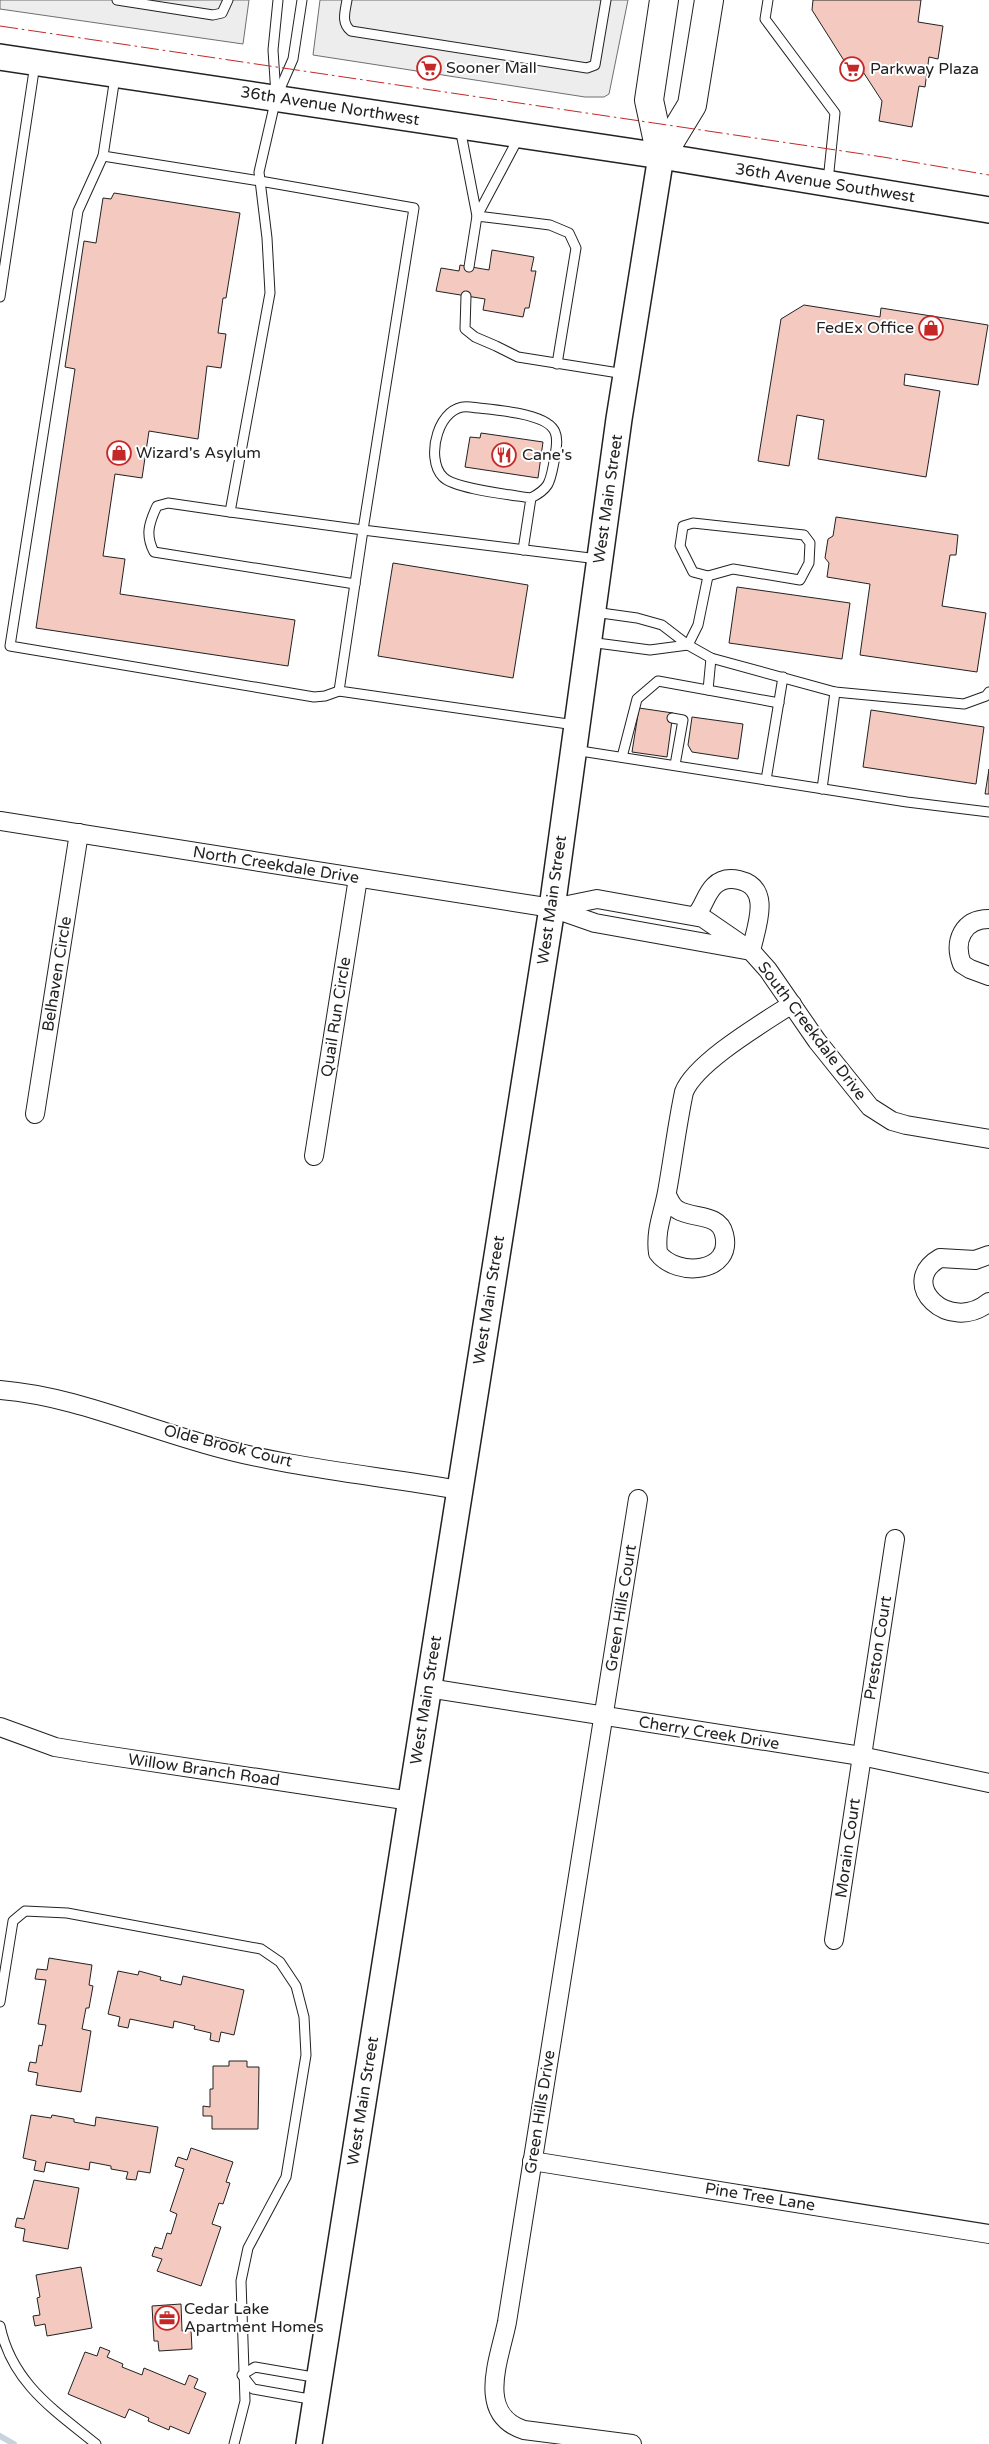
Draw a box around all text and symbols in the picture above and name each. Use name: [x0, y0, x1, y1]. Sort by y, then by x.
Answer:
supermarket icon: Sooner Mall: [416, 55, 442, 81]
supermarket icon: Parkway Plaza: [839, 56, 865, 82]
place label: Sooner Mall: [446, 58, 537, 78]
place label: Parkway Plaza: [870, 59, 979, 79]
street label: 36th Avenue Northwest: [239, 82, 421, 130]
street label: 36th Avenue Southwest: [734, 159, 916, 207]
shop icon: FedEx Office: [918, 315, 944, 341]
place label: FedEx Office: [816, 318, 914, 338]
street label: West Main Street: [589, 433, 627, 565]
shop icon: Wizard's Asylum: [106, 440, 132, 466]
restaurant icon: Cane's: [491, 442, 517, 468]
place label: Wizard's Asylum: [136, 443, 261, 463]
place label: Cane's: [522, 445, 572, 465]
street label: West Main Street: [533, 834, 571, 966]
street label: North Creekdale Drive: [192, 842, 360, 888]
street label: Belhaven Circle: [38, 915, 76, 1033]
street label: Quail Run Circle: [317, 956, 355, 1078]
street label: South Creekdale Drive: [753, 958, 871, 1104]
street label: West Main Street: [469, 1234, 509, 1366]
street label: Olde Brook Court: [162, 1420, 294, 1472]
street label: Green Hills Court: [601, 1543, 641, 1673]
street label: Preston Court: [860, 1594, 896, 1702]
street label: West Main Street: [406, 1634, 446, 1766]
street label: Cherry Creek Drive: [637, 1712, 781, 1754]
street label: Willow Branch Road: [127, 1749, 281, 1791]
street label: Morain Court: [831, 1797, 865, 1899]
street label: West Main Street: [343, 2035, 383, 2167]
street label: Green Hills Drive: [520, 2049, 560, 2175]
street label: Pine Tree Lane: [703, 2178, 817, 2216]
place label: Cedar Lake Apartment Homes: [184, 2299, 324, 2337]
office icon: Cedar Lake Apartment Homes: [154, 2305, 180, 2331]

